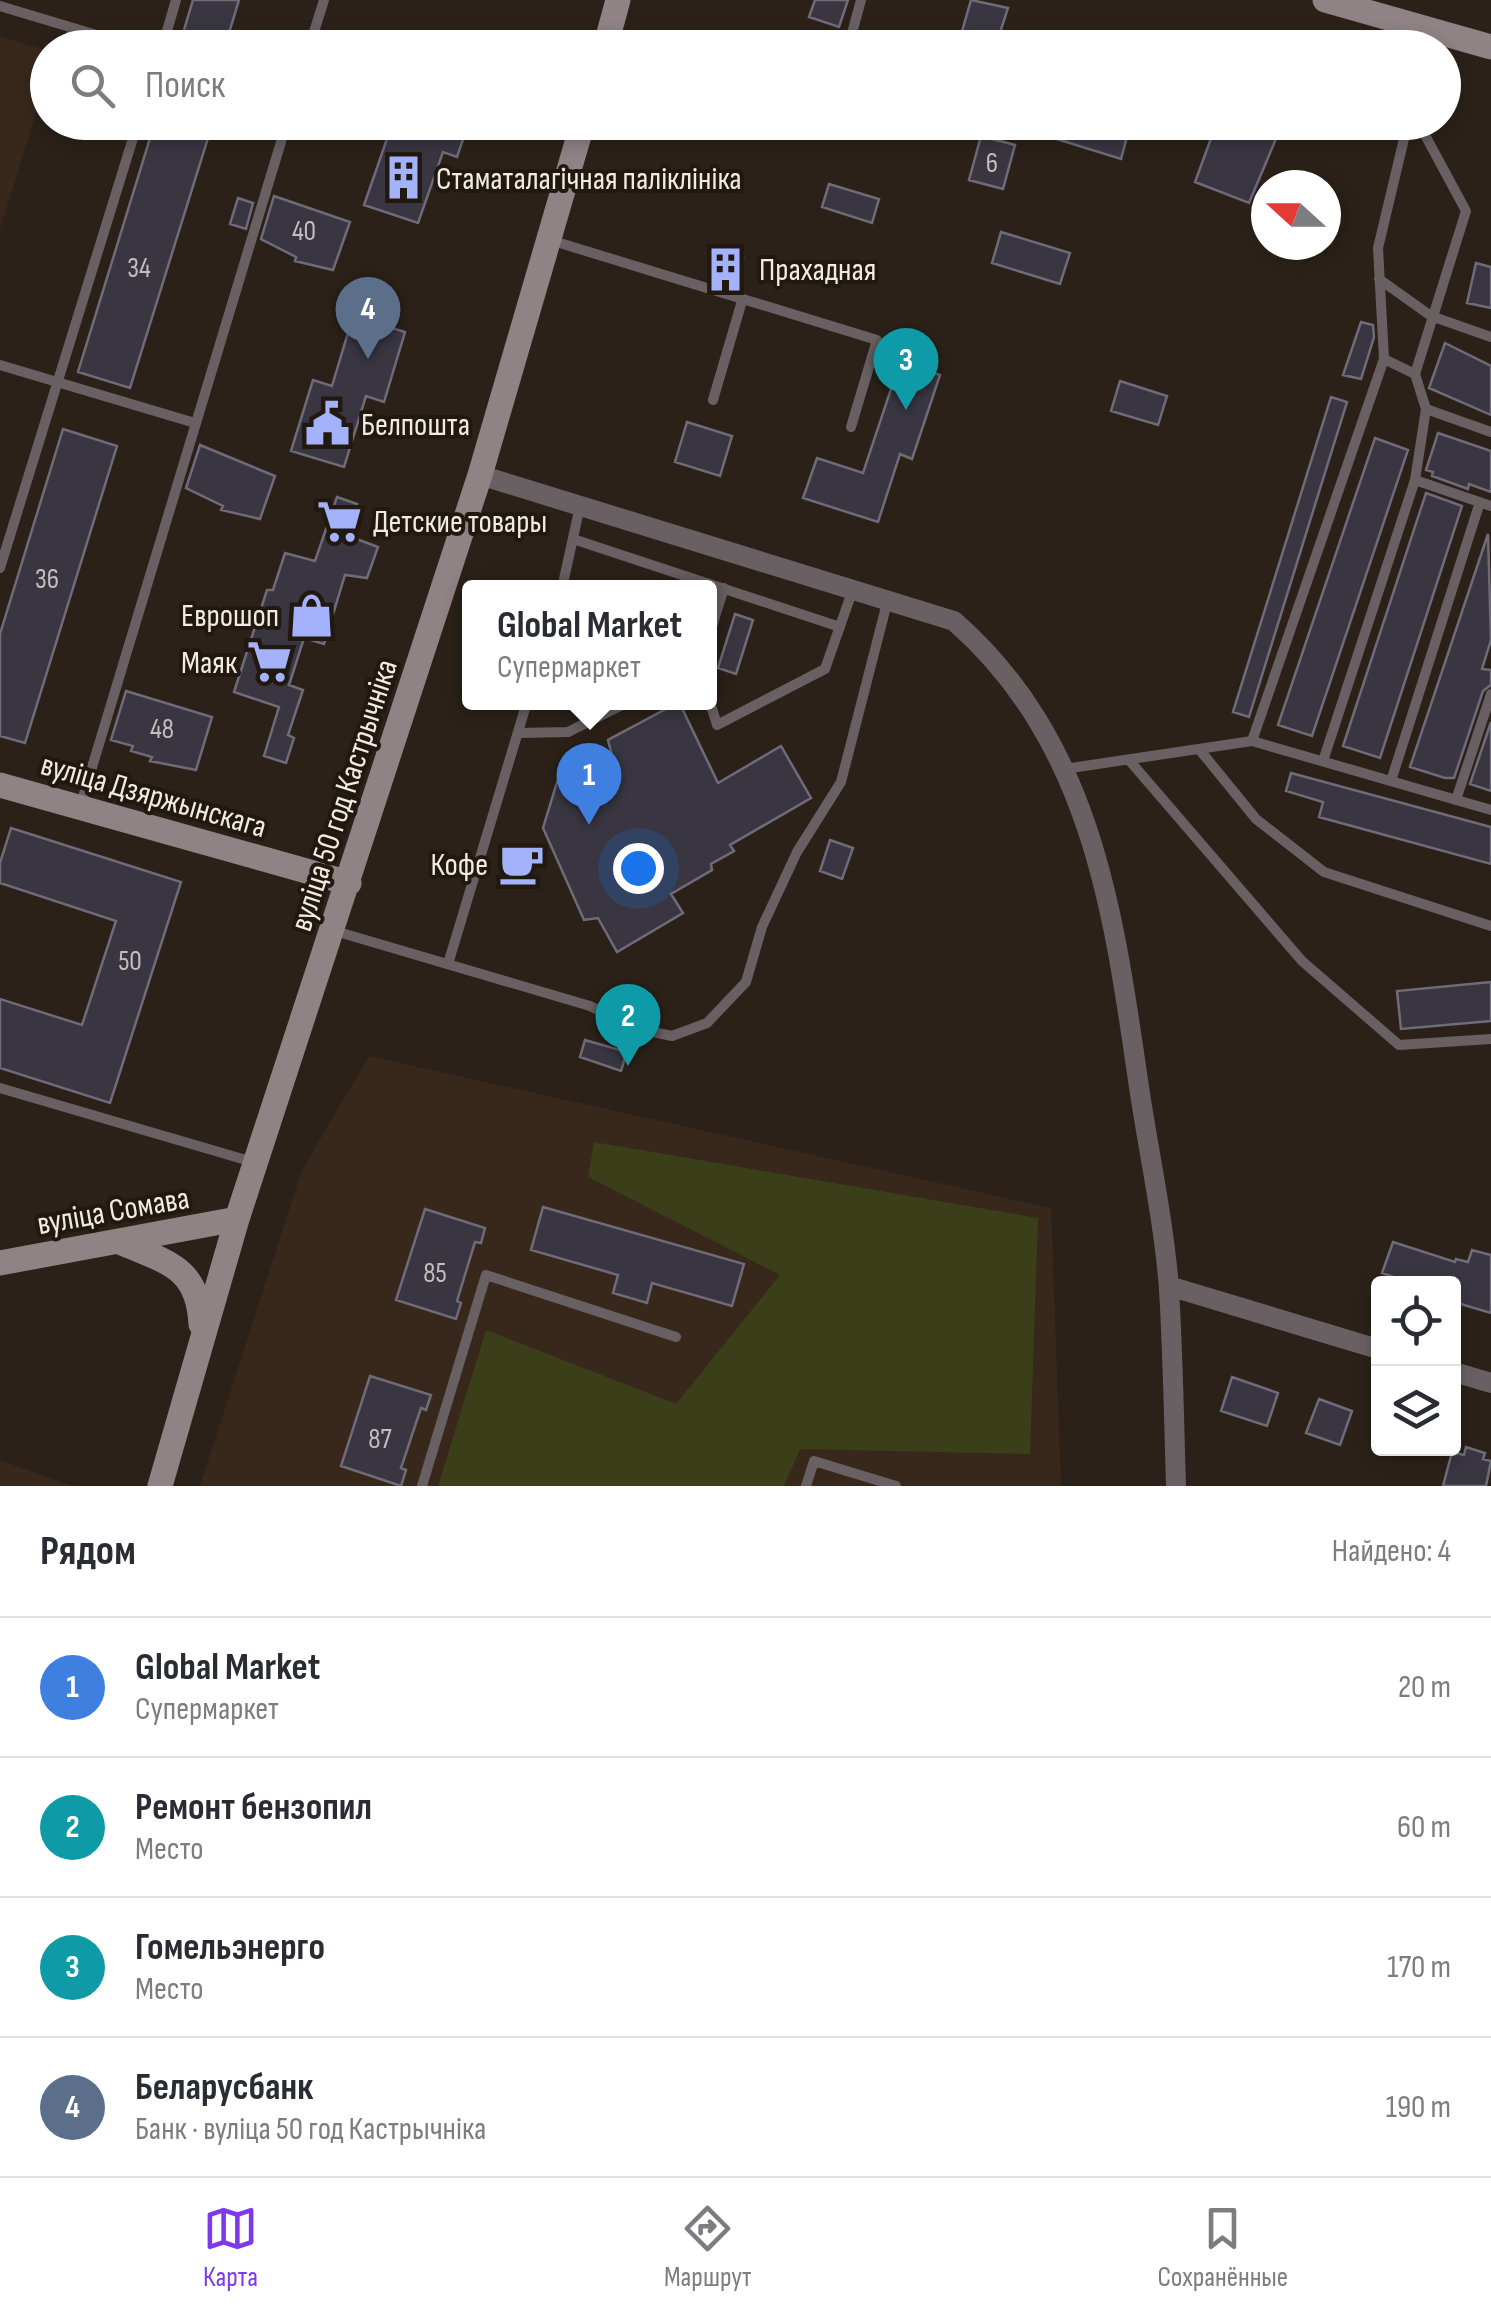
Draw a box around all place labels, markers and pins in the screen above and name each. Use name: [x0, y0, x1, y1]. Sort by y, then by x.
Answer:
building icon: Стаматалагічная паліклініка: [379, 154, 427, 202]
place label: Стаматалагічная паліклініка: [436, 160, 742, 199]
building icon: Прахадная: [702, 245, 750, 293]
place label: Прахадная: [759, 251, 876, 290]
pin: 4: [336, 276, 400, 359]
pin: 3: [874, 328, 938, 410]
public building icon: Белпошта: [304, 400, 352, 448]
place label: Белпошта: [361, 406, 470, 445]
supermarket icon: Детские товары: [316, 497, 364, 545]
place label: Детские товары: [373, 503, 547, 542]
shop icon: Еврошоп: [288, 591, 336, 639]
place label: Еврошоп: [181, 597, 279, 636]
supermarket icon: Маяк: [246, 638, 294, 686]
place label: Маяк: [181, 644, 238, 683]
pin: 1: [556, 742, 622, 825]
cafe icon: Кофе: [497, 840, 545, 888]
place label: Кофе: [430, 846, 488, 885]
pin: 2: [596, 984, 660, 1066]

